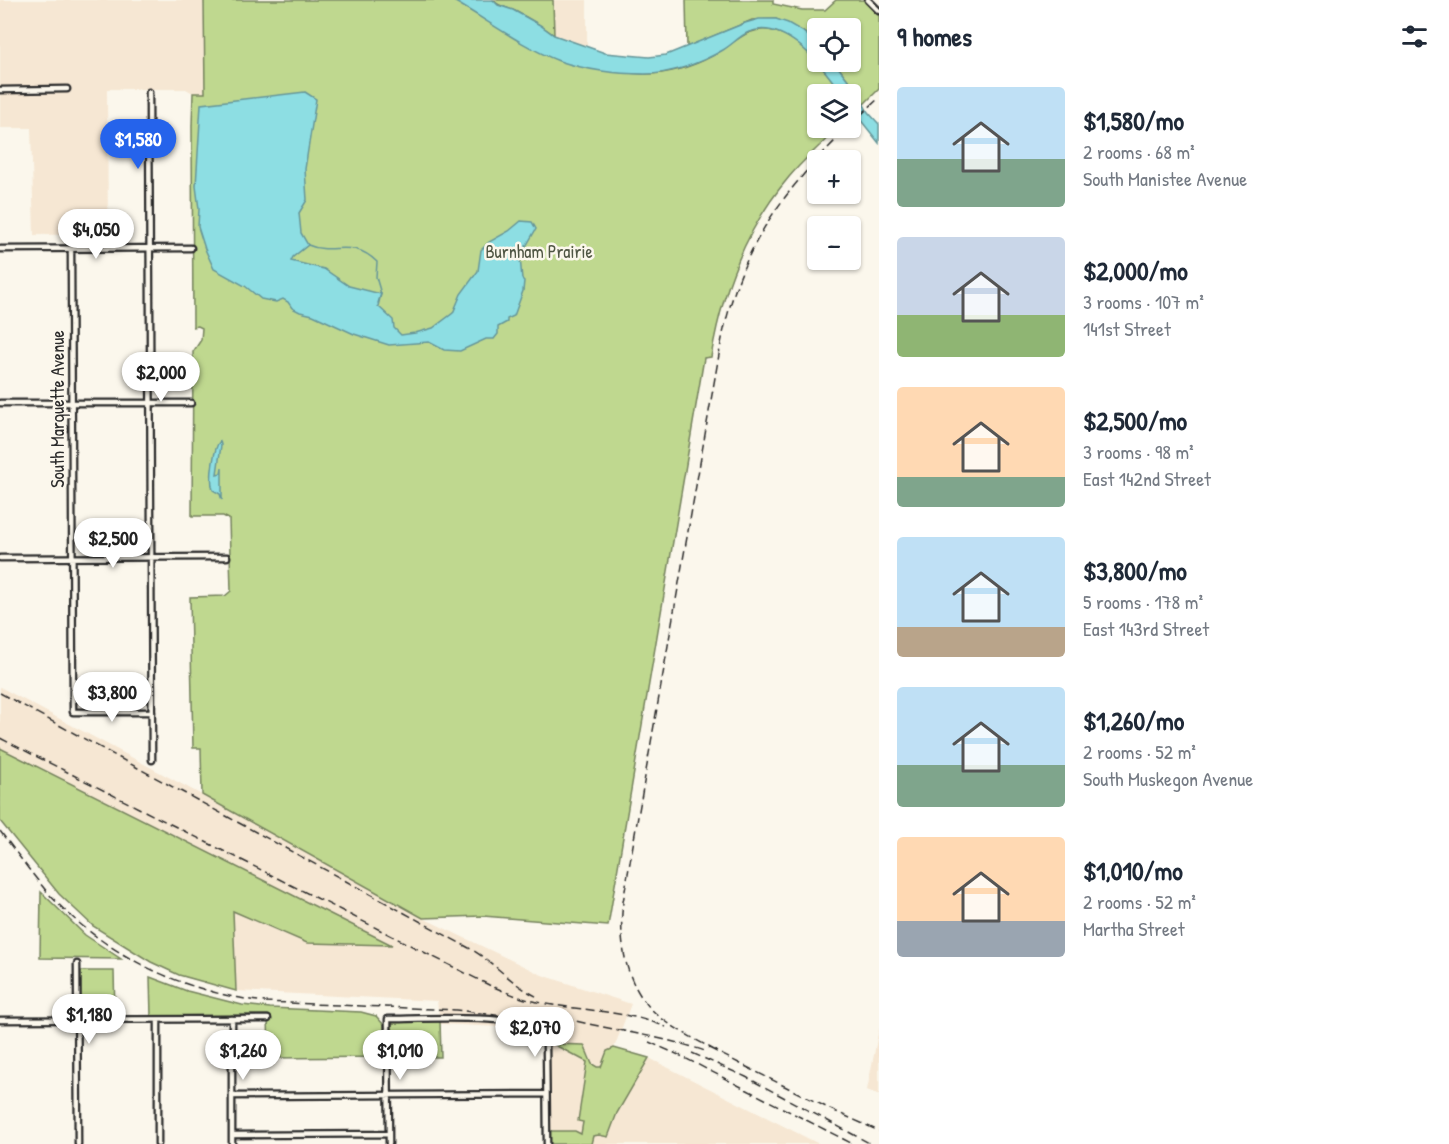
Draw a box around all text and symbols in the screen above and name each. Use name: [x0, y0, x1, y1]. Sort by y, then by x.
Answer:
map controls: [807, 18, 861, 270]
button: locate: [807, 18, 861, 72]
text: 9 homes: [897, 19, 972, 54]
icon: filters: [1398, 20, 1431, 53]
button: layers: [807, 84, 861, 138]
text: $1,580/mo: [1083, 103, 1184, 138]
icon: home: [945, 111, 1017, 183]
pin: $1,580: [89, 119, 187, 170]
text: $1,580: [114, 125, 162, 152]
text: 2 rooms · 68 m²: [1083, 138, 1195, 165]
button: +: [807, 150, 861, 204]
text: South Manistee Avenue: [1083, 165, 1247, 192]
pin: $4,050: [47, 209, 145, 260]
text: $4,050: [72, 215, 120, 242]
button: −: [807, 216, 861, 270]
park label: Burnham Prairie: [485, 239, 593, 264]
text: $2,000/mo: [1083, 253, 1188, 288]
icon: home: [945, 261, 1017, 333]
text: 3 rooms · 107 m²: [1083, 288, 1204, 315]
text: 141st Street: [1083, 315, 1171, 342]
street label: South Marquette Avenue: [45, 330, 70, 488]
pin: $2,000: [112, 352, 210, 403]
text: $2,000: [136, 358, 186, 385]
text: $2,500/mo: [1083, 403, 1187, 438]
icon: home: [945, 411, 1017, 483]
text: 3 rooms · 98 m²: [1083, 438, 1194, 465]
text: East 142nd Street: [1083, 465, 1211, 492]
pin: $2,500: [64, 518, 162, 569]
text: $2,500: [88, 524, 138, 551]
text: $3,800/mo: [1083, 553, 1187, 588]
icon: home: [945, 561, 1017, 633]
text: 5 rooms · 178 m²: [1083, 588, 1203, 615]
text: East 143rd Street: [1083, 615, 1209, 642]
pin: $3,800: [63, 672, 161, 723]
text: $3,800: [87, 678, 137, 705]
text: $1,260/mo: [1083, 703, 1184, 738]
icon: home: [945, 711, 1017, 783]
text: 2 rooms · 52 m²: [1083, 738, 1196, 765]
text: South Muskegon Avenue: [1083, 765, 1253, 792]
text: $1,010/mo: [1083, 853, 1183, 888]
icon: home: [945, 861, 1017, 933]
text: 2 rooms · 52 m²: [1083, 888, 1196, 915]
text: Martha Street: [1083, 915, 1185, 942]
pin: $1,180: [40, 994, 138, 1045]
text: $1,180: [66, 1000, 112, 1027]
pin: $2,070: [486, 1007, 584, 1058]
text: $2,070: [509, 1013, 561, 1040]
pin: $1,260: [194, 1030, 292, 1081]
pin: $1,010: [351, 1030, 449, 1081]
text: $1,260: [219, 1036, 267, 1063]
text: $1,010: [377, 1036, 423, 1063]

